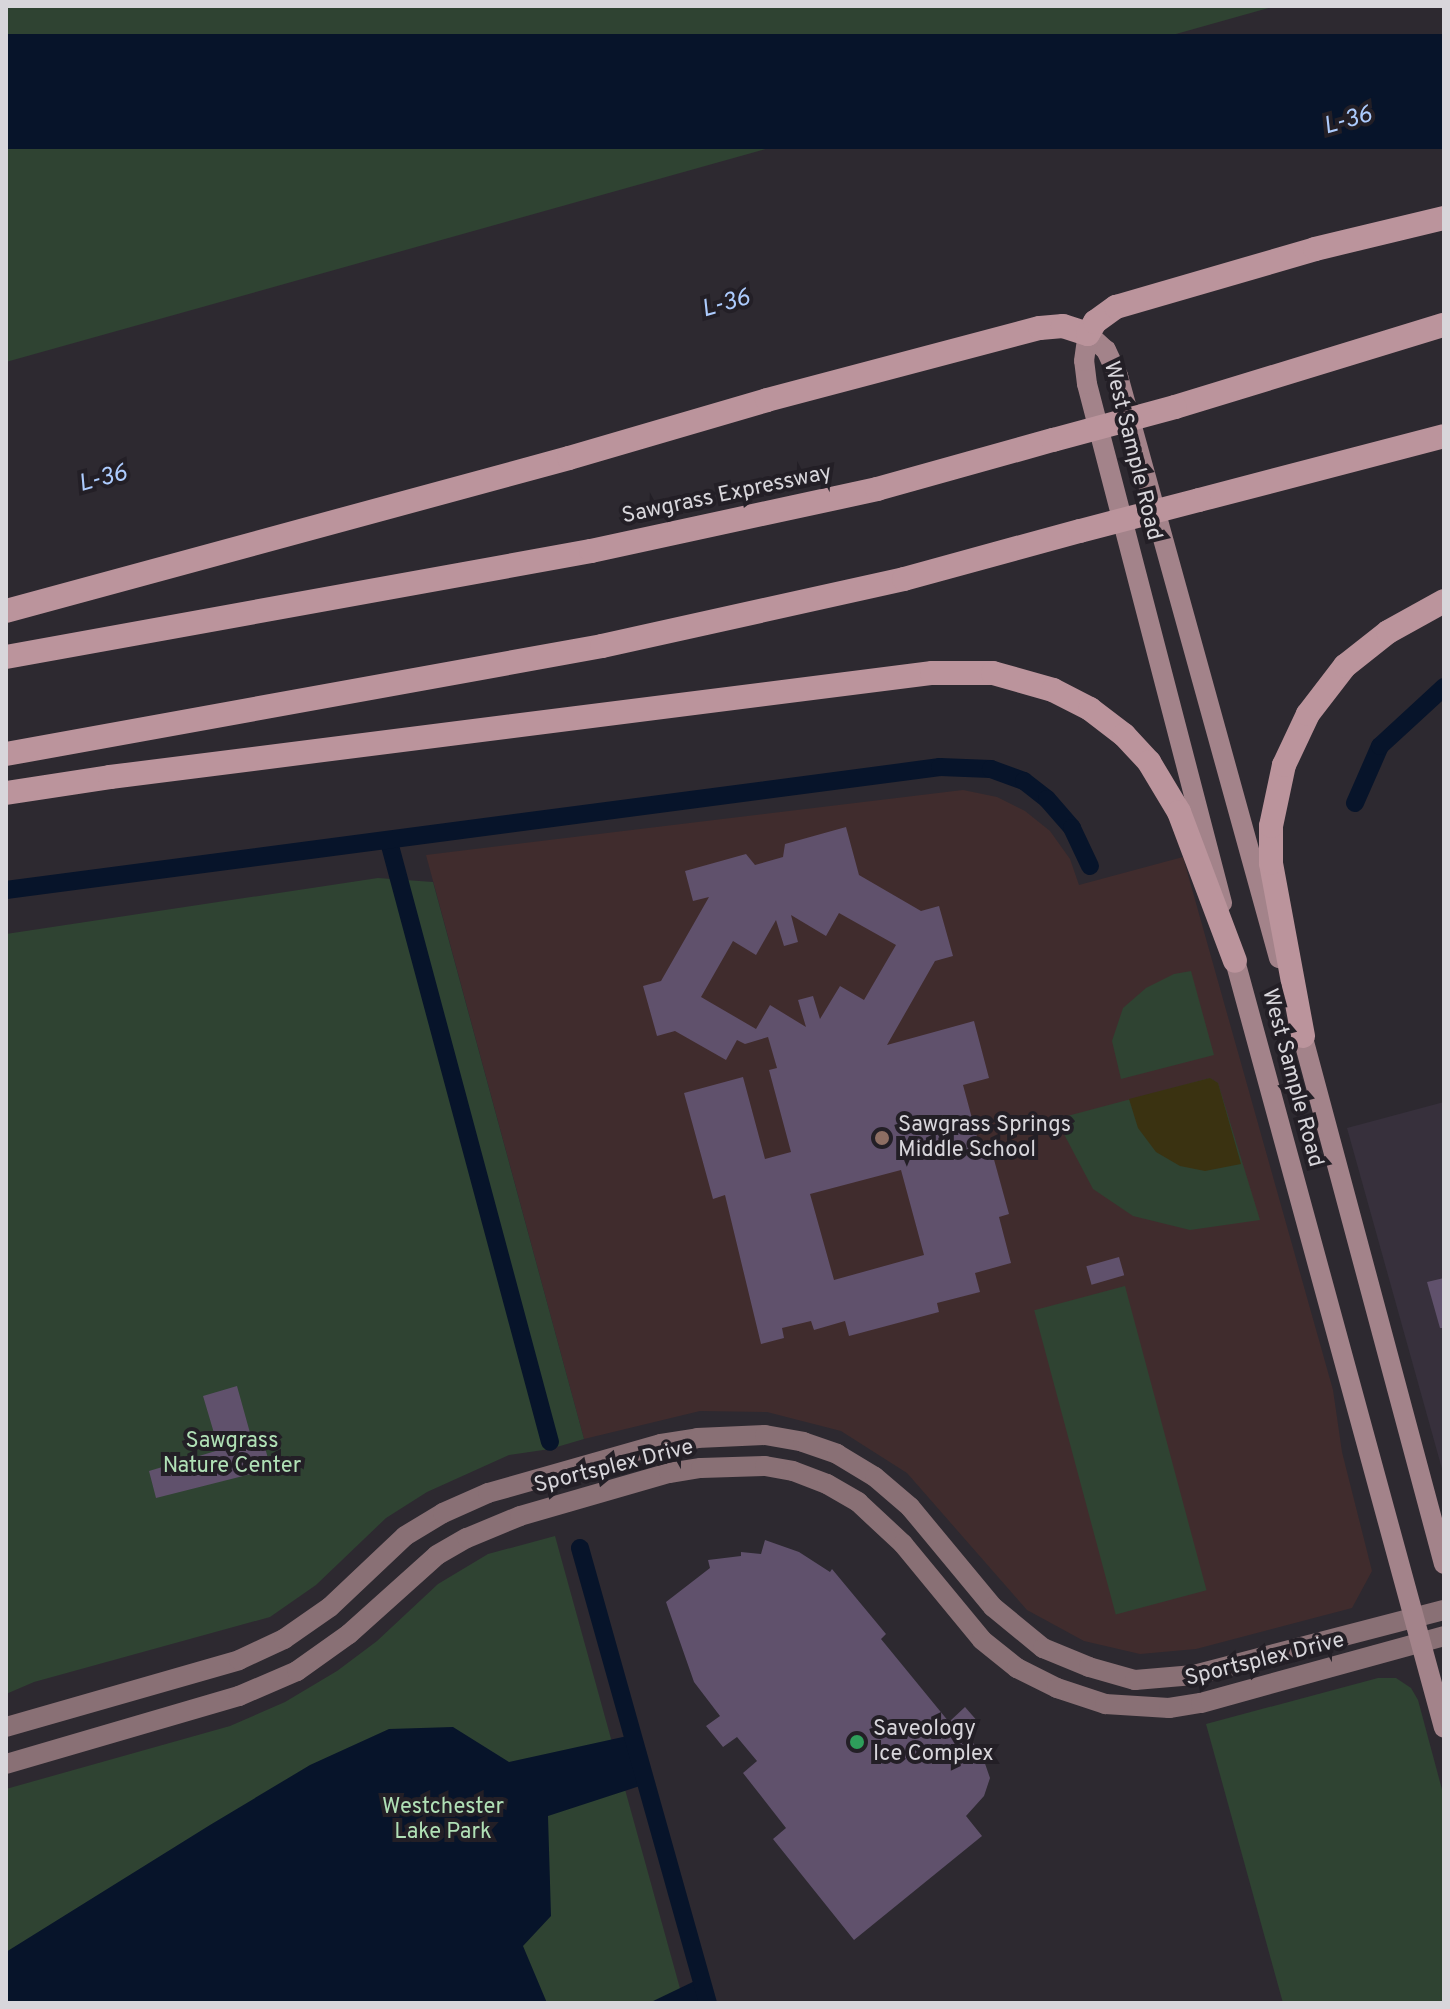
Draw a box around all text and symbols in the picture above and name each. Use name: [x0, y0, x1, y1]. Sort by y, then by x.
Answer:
water label: L-36: [1320, 101, 1376, 143]
water label: L-36: [698, 284, 754, 326]
street label: West Sample Road: [1097, 359, 1167, 543]
water label: L-36: [76, 460, 130, 500]
street label: Sawgrass Expressway: [620, 460, 834, 530]
street label: West Sample Road: [1256, 986, 1328, 1170]
place label: Sawgrass Springs Middle School: [898, 1112, 1071, 1164]
marker: Sawgrass Springs Middle School: [873, 1129, 891, 1147]
park label: Sawgrass Nature Center: [163, 1428, 301, 1480]
street label: Sportsplex Drive: [531, 1434, 697, 1500]
street label: Sportsplex Drive: [1182, 1627, 1348, 1693]
place label: Saveology Ice Complex: [873, 1716, 994, 1768]
marker: Saveology Ice Complex: [848, 1733, 866, 1751]
park label: Westchester Lake Park: [382, 1794, 504, 1846]

